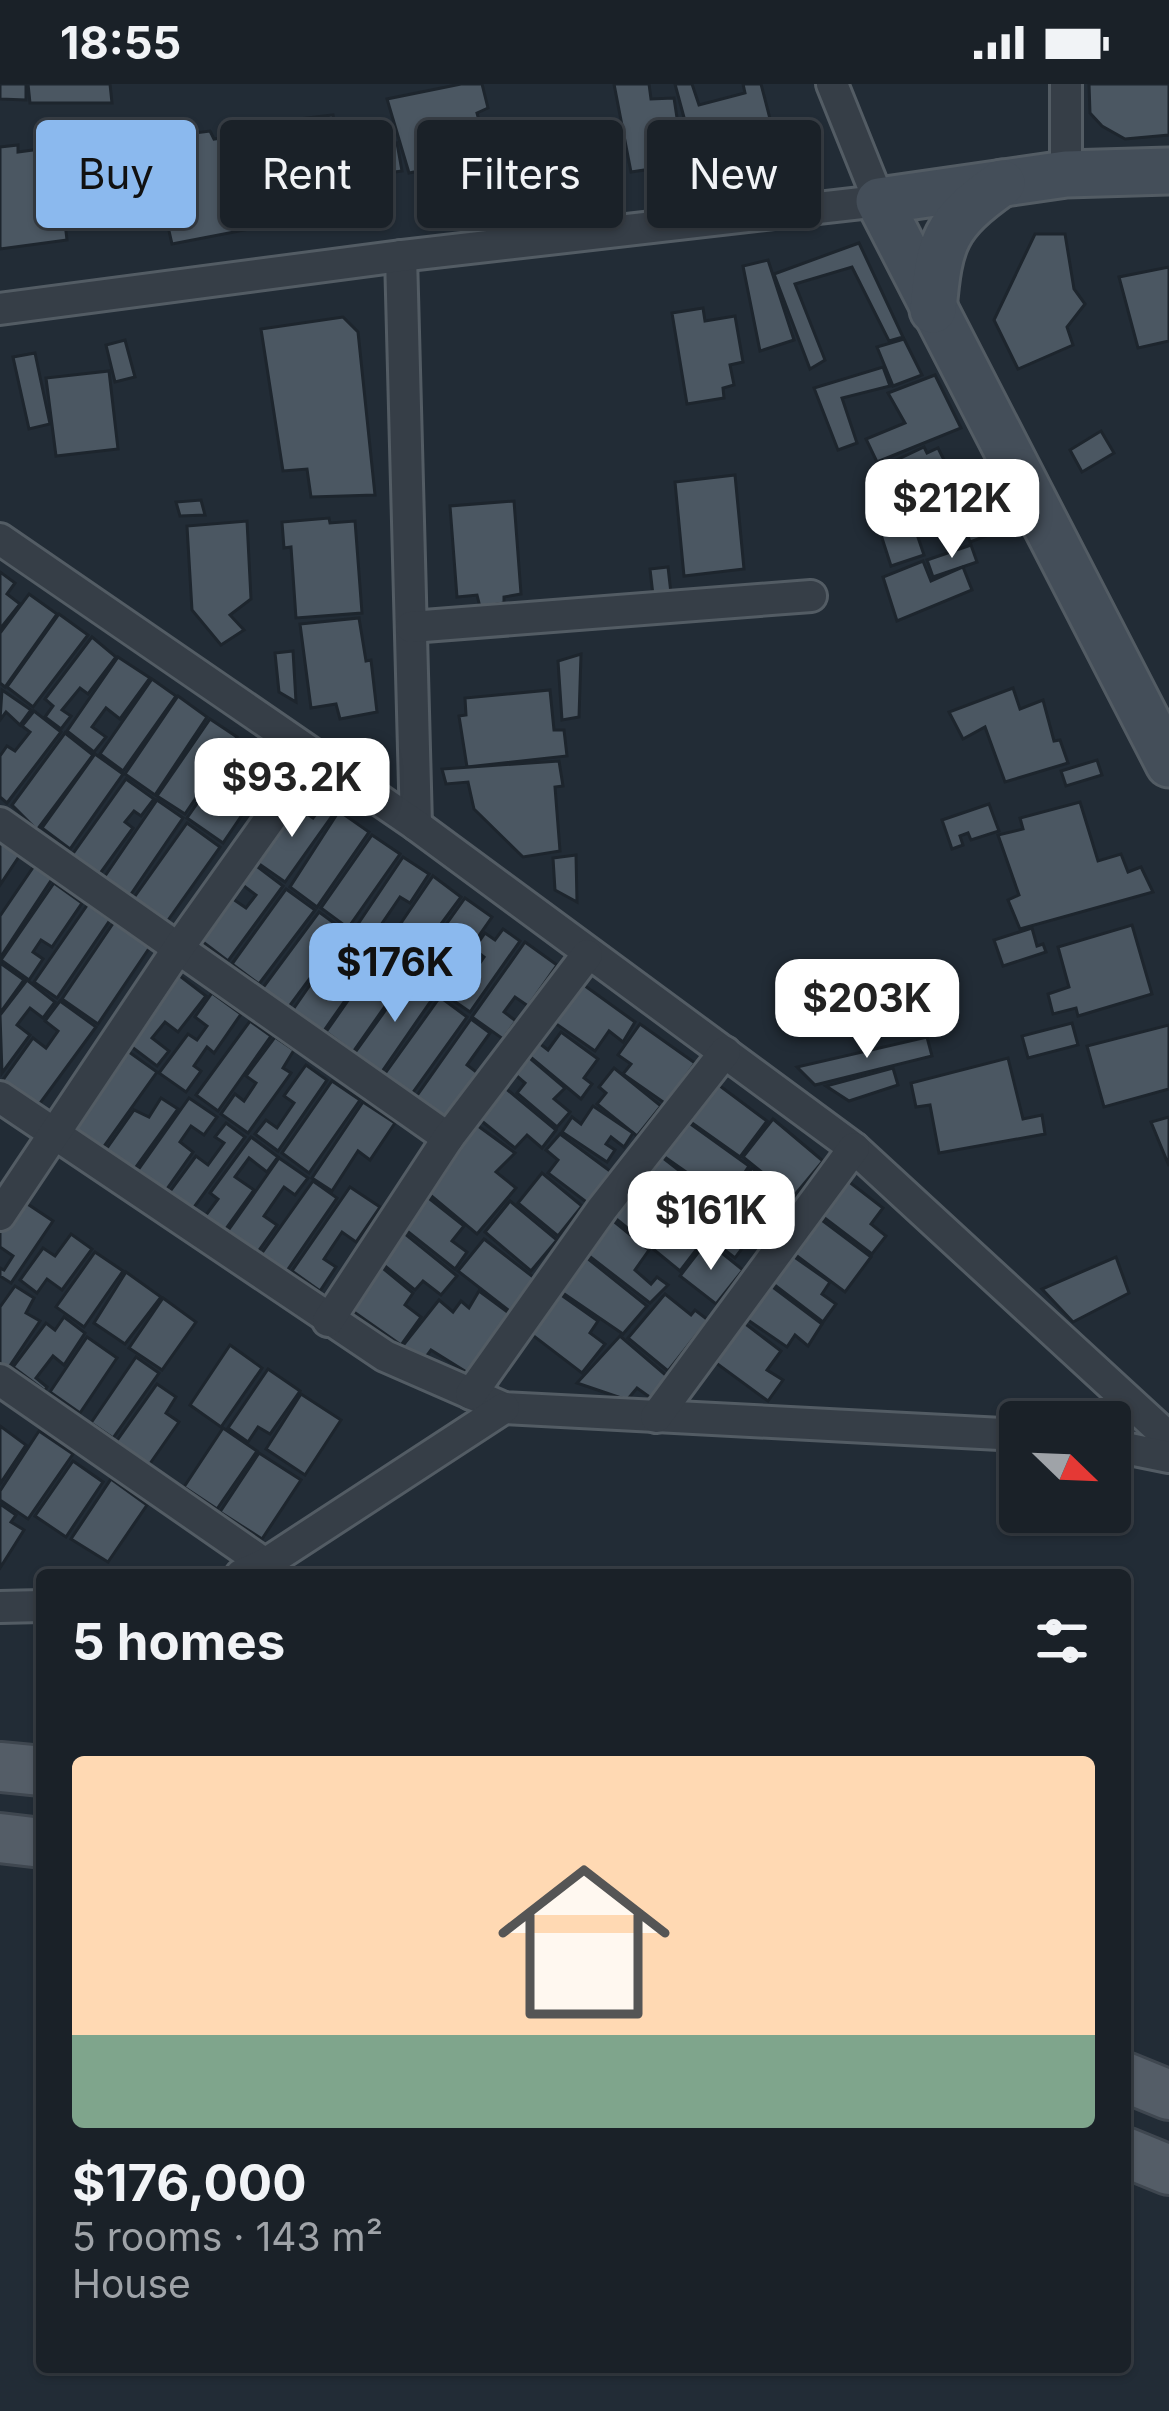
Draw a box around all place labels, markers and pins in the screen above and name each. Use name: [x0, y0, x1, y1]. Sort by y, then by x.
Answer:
pin: $212K: [868, 459, 1036, 561]
pin: $93.2K: [194, 738, 390, 840]
pin: $176K: [311, 923, 479, 1025]
pin: $203K: [783, 959, 951, 1061]
pin: $161K: [627, 1171, 795, 1273]

